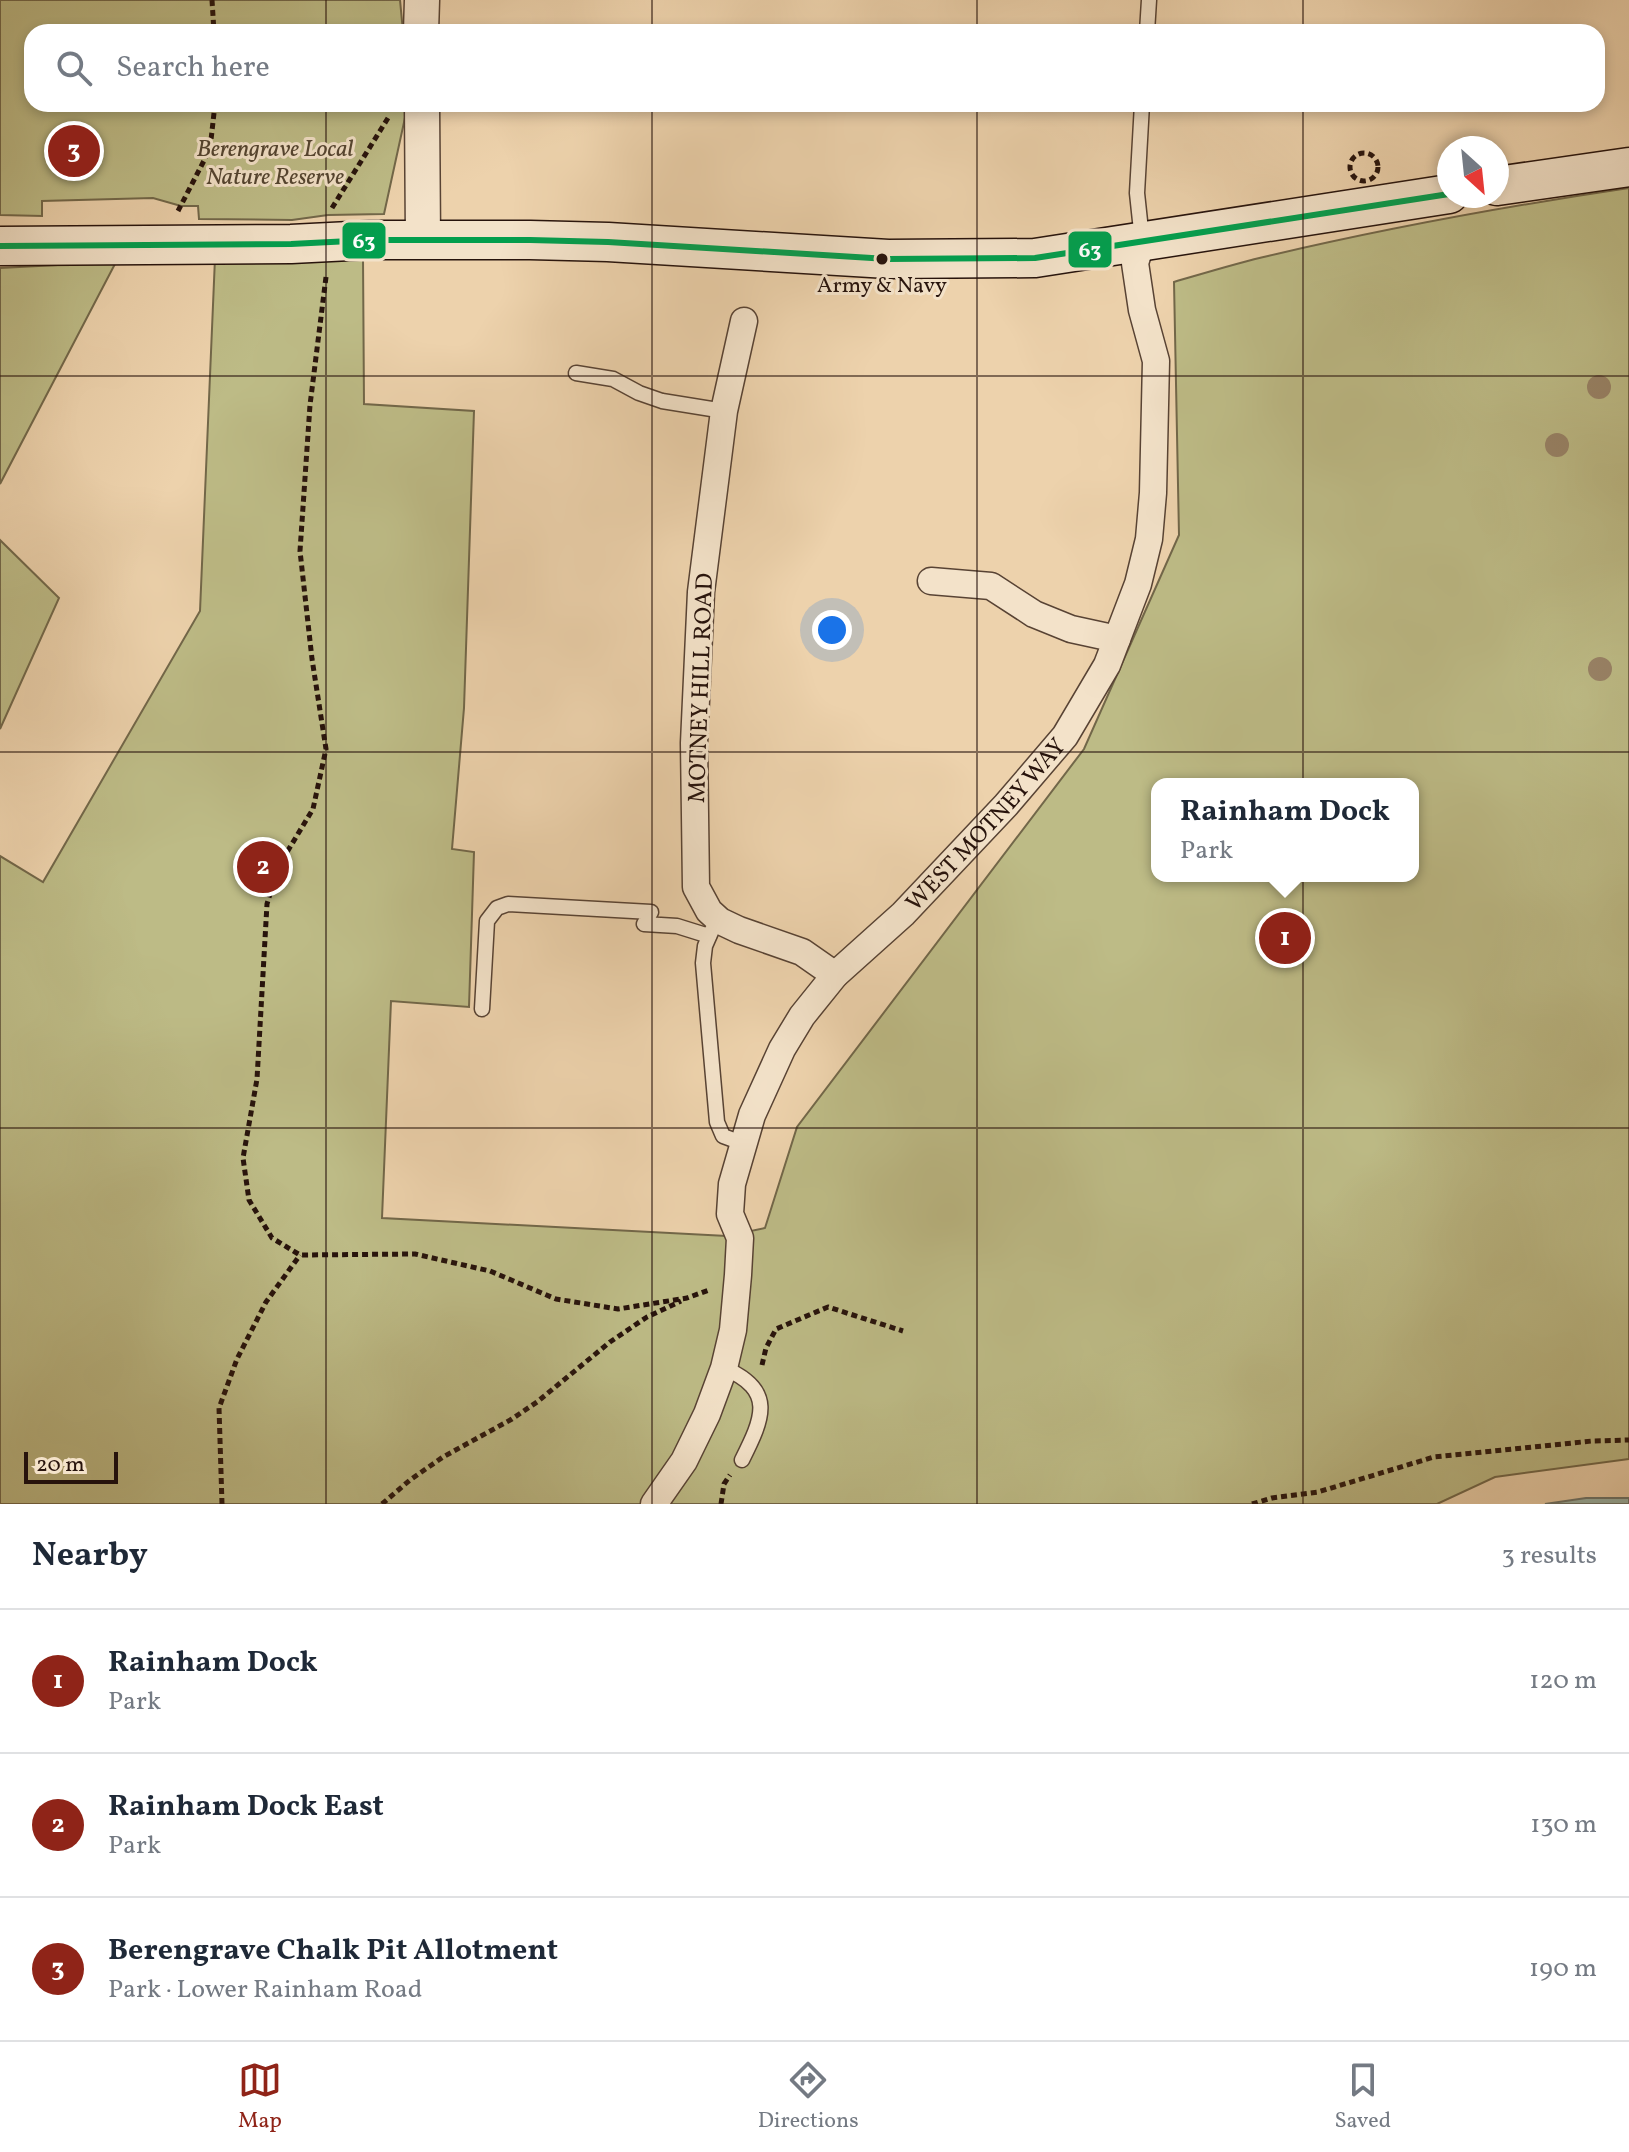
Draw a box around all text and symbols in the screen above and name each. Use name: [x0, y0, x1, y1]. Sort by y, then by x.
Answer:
search box: [24, 24, 1605, 112]
icon: search: [52, 46, 96, 90]
text: Search here: [116, 47, 270, 89]
pin: 3: [48, 121, 100, 181]
park label: Berengrave Local Nature Reserve: [196, 133, 354, 195]
north arrow: [1437, 136, 1509, 208]
line badge: 63: [341, 221, 387, 260]
text: 63: [352, 227, 376, 258]
line badge: 63: [1067, 230, 1113, 269]
text: 63: [1078, 236, 1102, 267]
marker: Army & Navy: [874, 251, 890, 267]
place label: Army & Navy: [817, 271, 947, 302]
street label: MOTNEY HILL ROAD: [681, 572, 723, 804]
your location: [812, 610, 852, 650]
street label: WEST MOTNEY WAY: [899, 731, 1075, 920]
popup: [1151, 778, 1419, 882]
text: Rainham Dock: [1180, 791, 1390, 833]
text: Park: [1180, 833, 1233, 869]
pin: 2: [237, 837, 289, 897]
pin: 1: [1259, 908, 1311, 968]
scale bar: [24, 1448, 118, 1484]
text: 20 m: [36, 1450, 85, 1481]
text: Nearby: [32, 1533, 148, 1580]
text: 3 results: [1501, 1538, 1597, 1574]
text: Rainham Dock: [108, 1642, 318, 1684]
text: 1: [53, 1663, 63, 1699]
text: 120 m: [1529, 1663, 1597, 1699]
text: Park: [108, 1684, 161, 1720]
text: Rainham Dock East: [108, 1786, 384, 1828]
text: 2: [51, 1807, 65, 1843]
text: 130 m: [1530, 1807, 1597, 1843]
text: Park: [108, 1828, 161, 1864]
text: Berengrave Chalk Pit Allotment: [108, 1930, 558, 1972]
text: 3: [51, 1951, 65, 1987]
text: 190 m: [1529, 1951, 1597, 1987]
text: Park · Lower Rainham Road: [108, 1972, 422, 2008]
tab: Map: [238, 2058, 282, 2137]
tab: Directions: [758, 2058, 859, 2137]
tab: Saved: [1334, 2058, 1391, 2137]

